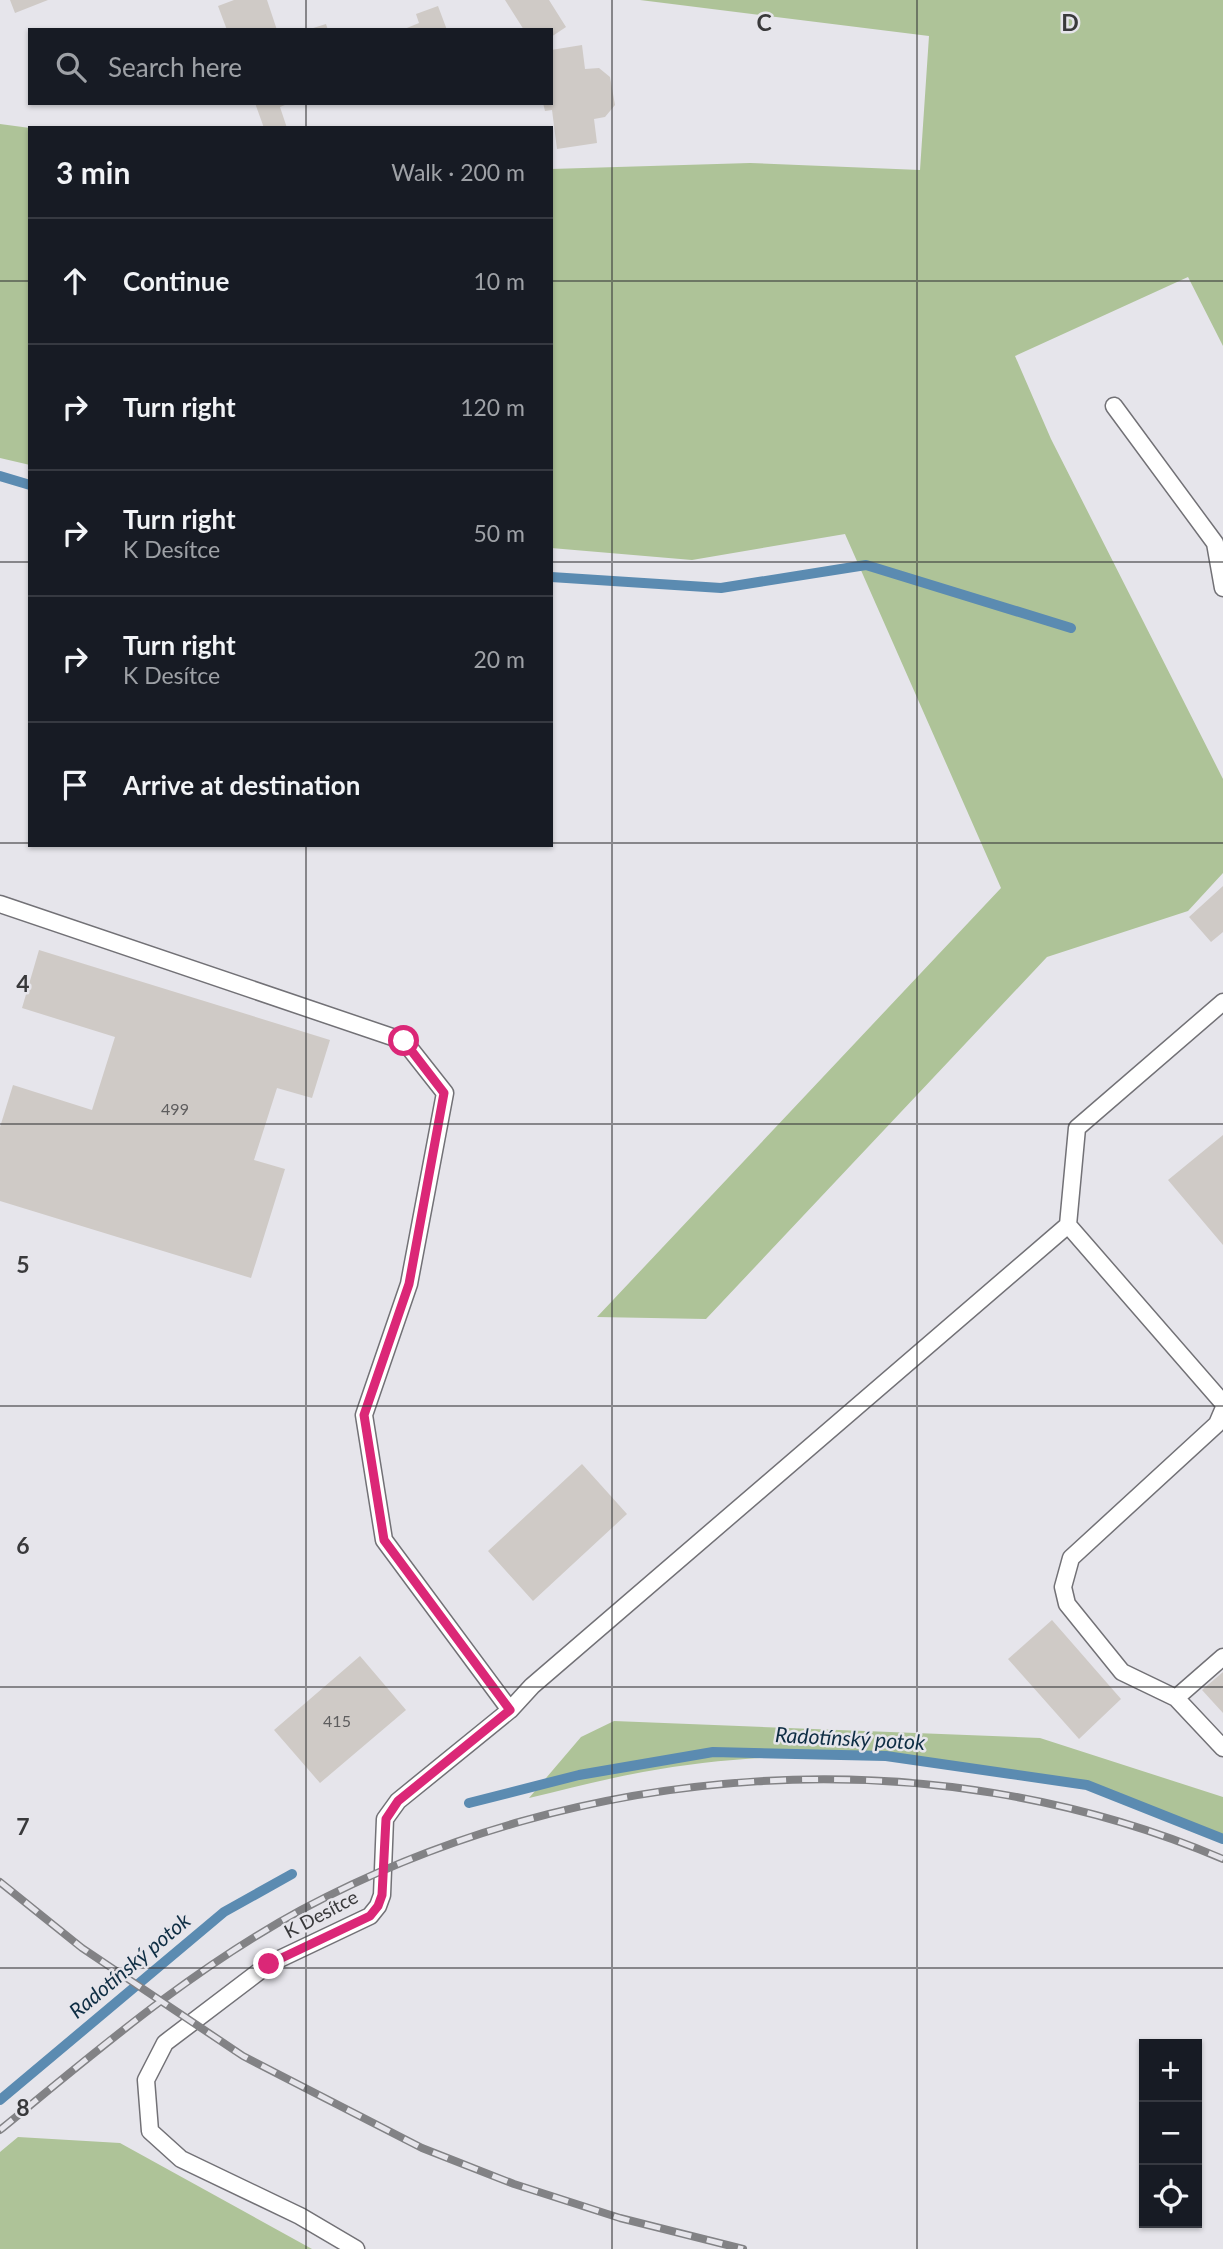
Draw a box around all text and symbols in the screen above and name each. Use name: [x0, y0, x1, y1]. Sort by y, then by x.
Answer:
text: C: [756, 8, 772, 36]
text: D: [1061, 8, 1079, 36]
search box: [28, 28, 553, 105]
icon: search: [52, 48, 90, 86]
text: Search here: [108, 51, 242, 83]
text: 3 min: [56, 154, 130, 190]
text: Walk · 200 m: [391, 158, 525, 186]
icon: ahead: [56, 262, 94, 300]
text: Continue: [123, 265, 229, 297]
text: 10 m: [474, 267, 525, 295]
icon: right: [56, 388, 94, 426]
text: Turn right: [123, 391, 236, 423]
text: 120 m: [460, 393, 525, 421]
text: Turn right: [123, 503, 236, 535]
icon: right: [56, 514, 94, 552]
text: 50 m: [474, 519, 525, 547]
text: K Desítce: [123, 535, 220, 563]
text: Turn right: [123, 629, 236, 661]
icon: right: [56, 640, 94, 678]
text: 20 m: [474, 645, 525, 673]
text: K Desítce: [123, 661, 220, 689]
icon: arrive: [56, 766, 94, 804]
text: Arrive at destination: [123, 769, 360, 801]
text: 4: [16, 969, 30, 997]
route start: [388, 1025, 419, 1056]
house number: 499: [161, 1099, 189, 1118]
text: 5: [16, 1250, 30, 1278]
text: 6: [16, 1531, 30, 1559]
house number: 415: [323, 1711, 351, 1730]
water label: Radotínský potok: [774, 1721, 927, 1754]
text: 7: [16, 1812, 30, 1840]
street label: K Desítce: [280, 1885, 362, 1943]
water label: Radotínský potok: [63, 1906, 195, 2023]
route end: [253, 1948, 284, 1979]
map controls: [1139, 2039, 1202, 2228]
button: +: [1139, 2039, 1202, 2102]
text: 8: [16, 2093, 30, 2121]
button: −: [1139, 2102, 1202, 2165]
button: locate: [1139, 2165, 1202, 2228]

